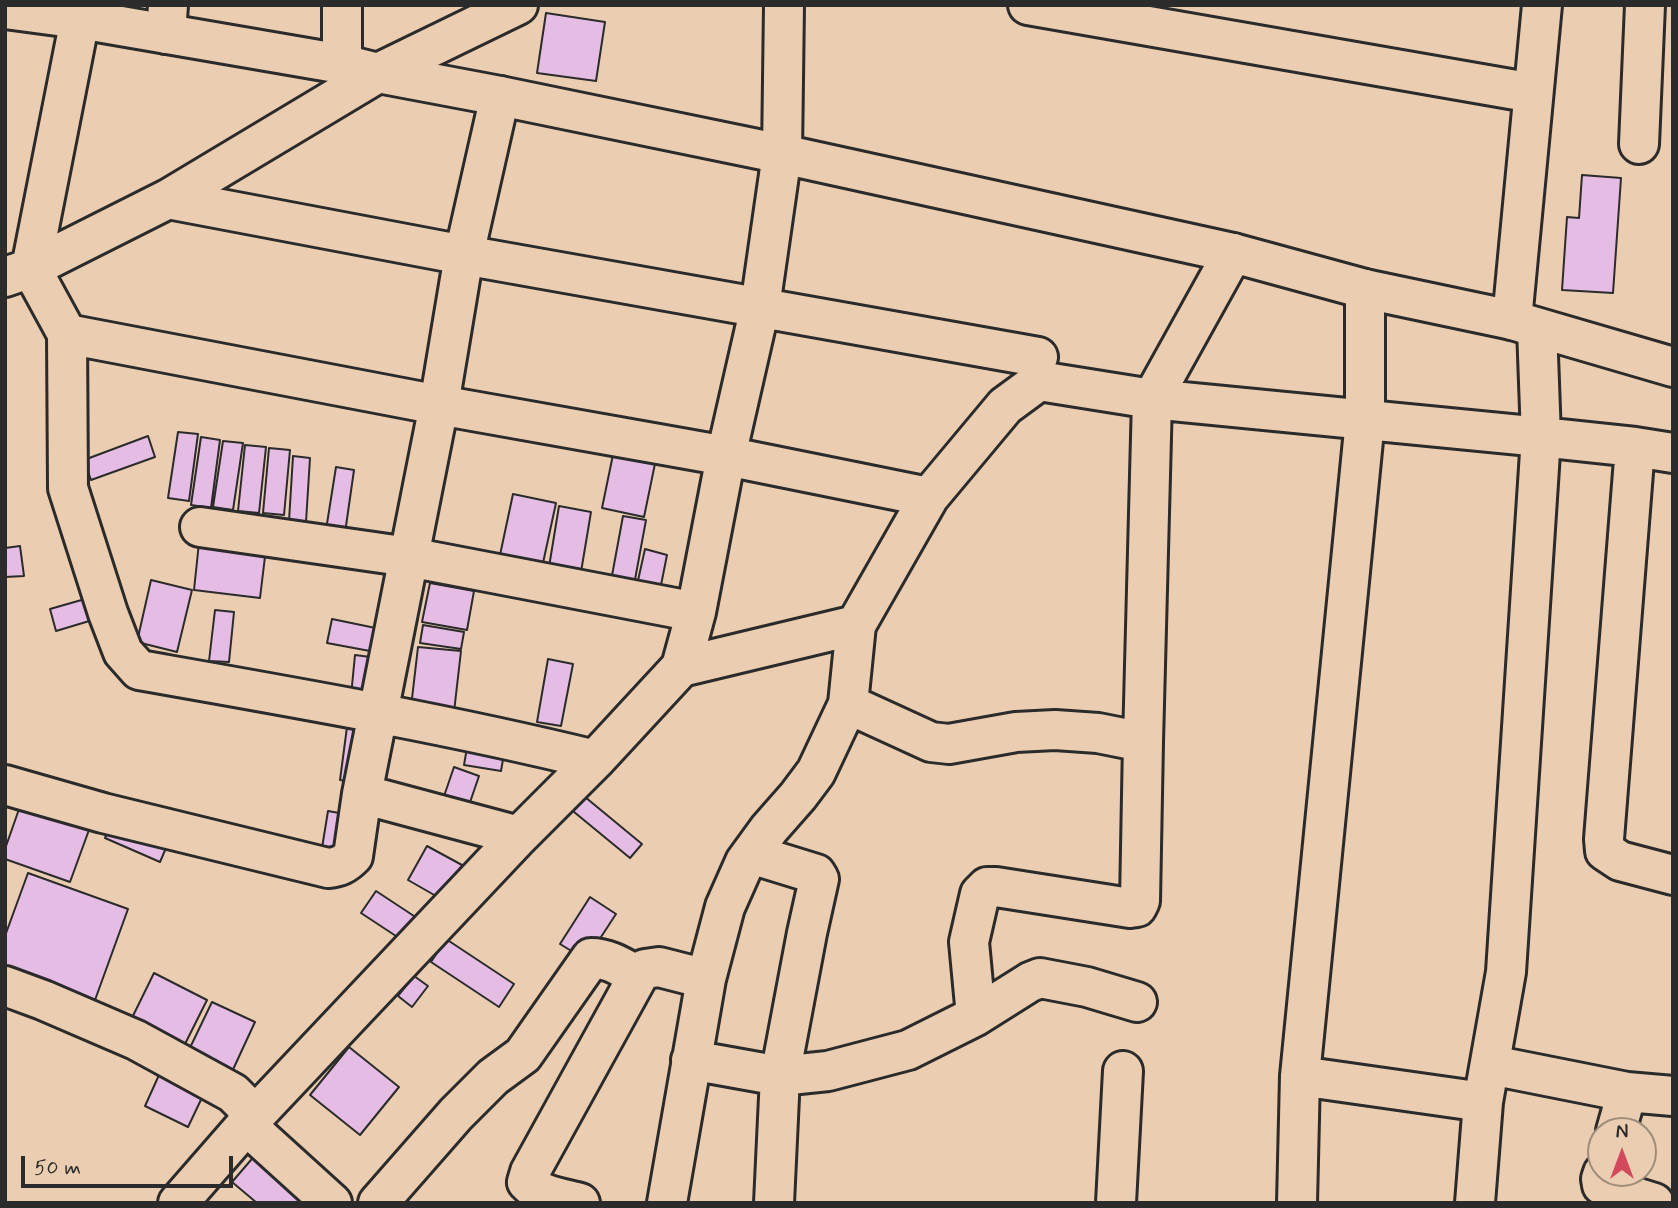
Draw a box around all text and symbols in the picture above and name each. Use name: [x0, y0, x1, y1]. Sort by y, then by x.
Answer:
north arrow: [1587, 1117, 1657, 1187]
text: N: [1616, 1120, 1628, 1145]
scale bar: [24, 1142, 236, 1186]
text: 50 m: [34, 1154, 81, 1182]

